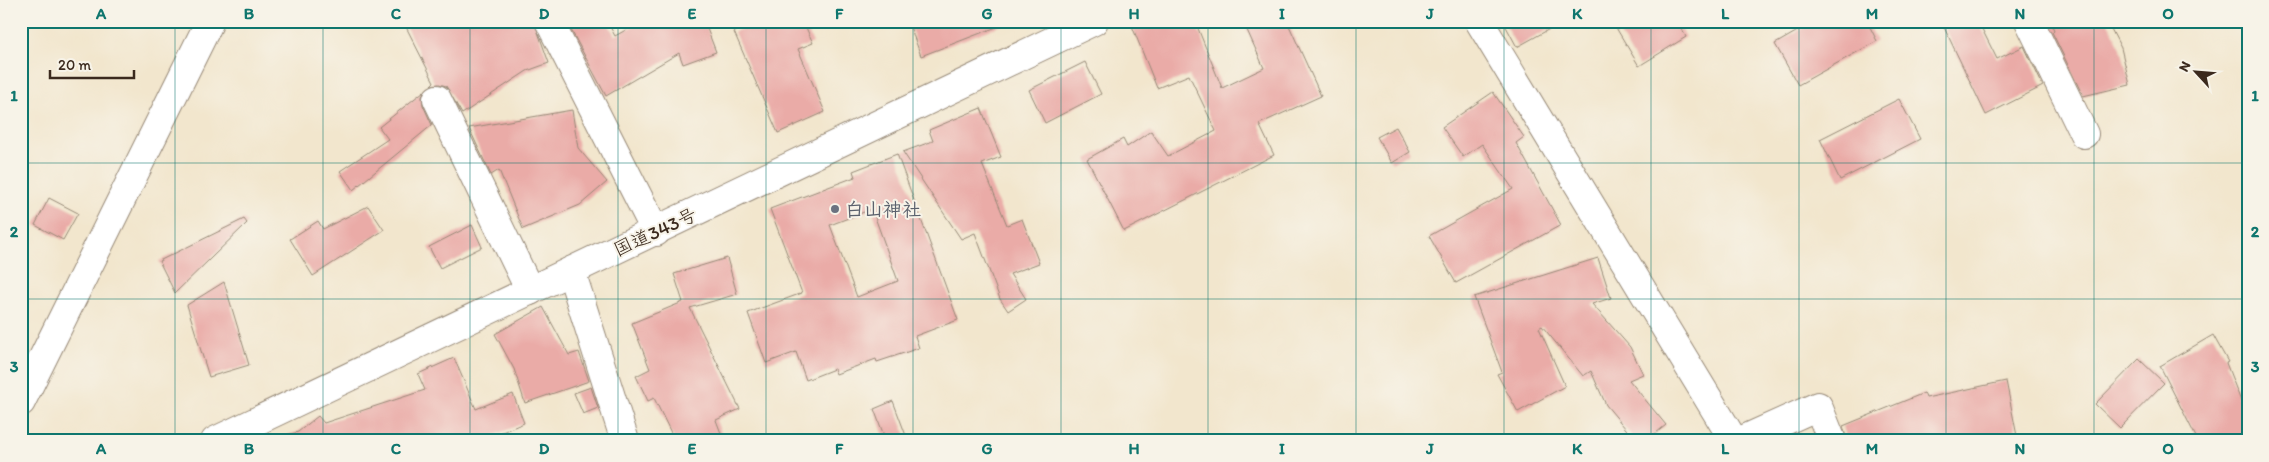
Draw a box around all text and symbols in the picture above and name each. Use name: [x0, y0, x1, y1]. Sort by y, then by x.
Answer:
text: A: [95, 4, 107, 23]
text: B: [244, 4, 255, 23]
text: C: [391, 4, 402, 23]
text: D: [539, 4, 550, 23]
text: E: [688, 4, 697, 23]
text: F: [835, 4, 844, 23]
text: G: [981, 4, 993, 23]
text: H: [1128, 4, 1140, 23]
text: I: [1279, 4, 1285, 23]
text: J: [1425, 4, 1434, 23]
text: K: [1572, 4, 1583, 23]
text: L: [1721, 4, 1730, 23]
text: M: [1866, 4, 1878, 23]
text: N: [2015, 4, 2025, 23]
text: O: [2162, 4, 2174, 23]
scale bar: [50, 48, 134, 80]
north arrow: [2172, 48, 2222, 98]
text: 20 m: [58, 56, 92, 74]
text: N: [2175, 59, 2194, 74]
text: 1: [10, 86, 18, 105]
text: 1: [2251, 86, 2259, 105]
place label: 白山神社: [845, 198, 921, 221]
street label: 国道343号: [610, 203, 700, 261]
marker: 白山神社: [829, 203, 841, 215]
text: 2: [10, 222, 19, 241]
text: 2: [2251, 222, 2260, 241]
text: 3: [10, 357, 19, 376]
text: 3: [2251, 357, 2260, 376]
text: A: [95, 439, 107, 458]
text: B: [244, 439, 255, 458]
text: C: [391, 439, 402, 458]
text: D: [539, 439, 550, 458]
text: E: [688, 439, 697, 458]
text: F: [835, 439, 844, 458]
text: G: [981, 439, 993, 458]
text: H: [1128, 439, 1140, 458]
text: I: [1279, 439, 1285, 458]
text: J: [1425, 439, 1434, 458]
text: K: [1572, 439, 1583, 458]
text: L: [1721, 439, 1730, 458]
text: M: [1866, 439, 1878, 458]
text: N: [2015, 439, 2025, 458]
text: O: [2162, 439, 2174, 458]

